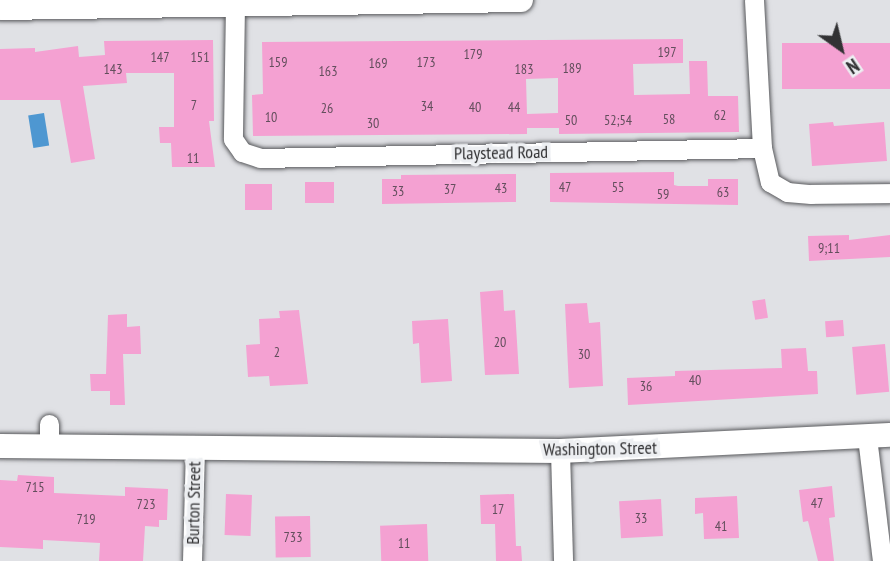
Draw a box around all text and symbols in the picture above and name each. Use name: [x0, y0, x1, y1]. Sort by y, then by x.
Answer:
north arrow: [806, 14, 876, 84]
house number: 197: [658, 44, 676, 60]
house number: 179: [464, 46, 482, 62]
house number: 147: [151, 49, 169, 65]
house number: 151: [191, 49, 209, 65]
house number: 159: [269, 54, 287, 70]
house number: 173: [417, 54, 435, 70]
text: N: [842, 54, 864, 79]
house number: 169: [369, 55, 387, 71]
house number: 189: [563, 60, 581, 76]
house number: 143: [104, 61, 122, 77]
house number: 183: [515, 61, 533, 77]
house number: 163: [319, 63, 337, 79]
house number: 7: [191, 97, 197, 113]
house number: 34: [421, 98, 433, 114]
house number: 40: [469, 99, 481, 115]
house number: 44: [508, 99, 520, 115]
house number: 26: [321, 100, 333, 116]
house number: 62: [714, 107, 726, 123]
house number: 10: [265, 109, 277, 125]
house number: 58: [663, 111, 675, 127]
house number: 50: [565, 112, 577, 128]
house number: 52;54: [604, 112, 632, 128]
house number: 30: [367, 115, 379, 131]
street label: Playstead Road: [454, 141, 548, 165]
house number: 11: [187, 150, 199, 166]
house number: 47: [559, 179, 571, 195]
house number: 55: [612, 179, 624, 195]
house number: 43: [495, 180, 507, 196]
house number: 37: [444, 181, 456, 197]
house number: 33: [392, 183, 404, 199]
house number: 63: [717, 184, 729, 200]
house number: 59: [657, 186, 669, 202]
house number: 9;11: [818, 240, 840, 256]
house number: 20: [494, 334, 506, 350]
house number: 2: [274, 344, 280, 360]
house number: 30: [578, 346, 590, 362]
house number: 40: [689, 372, 701, 388]
house number: 36: [640, 378, 652, 394]
street label: Washington Street: [543, 437, 657, 461]
street label: Burton Street: [182, 461, 206, 545]
house number: 715: [26, 479, 44, 495]
house number: 47: [811, 495, 823, 511]
house number: 723: [137, 496, 155, 512]
house number: 17: [492, 501, 504, 517]
house number: 33: [635, 510, 647, 526]
house number: 719: [77, 511, 95, 527]
house number: 41: [715, 518, 727, 534]
house number: 733: [284, 529, 302, 545]
house number: 11: [398, 535, 410, 551]

